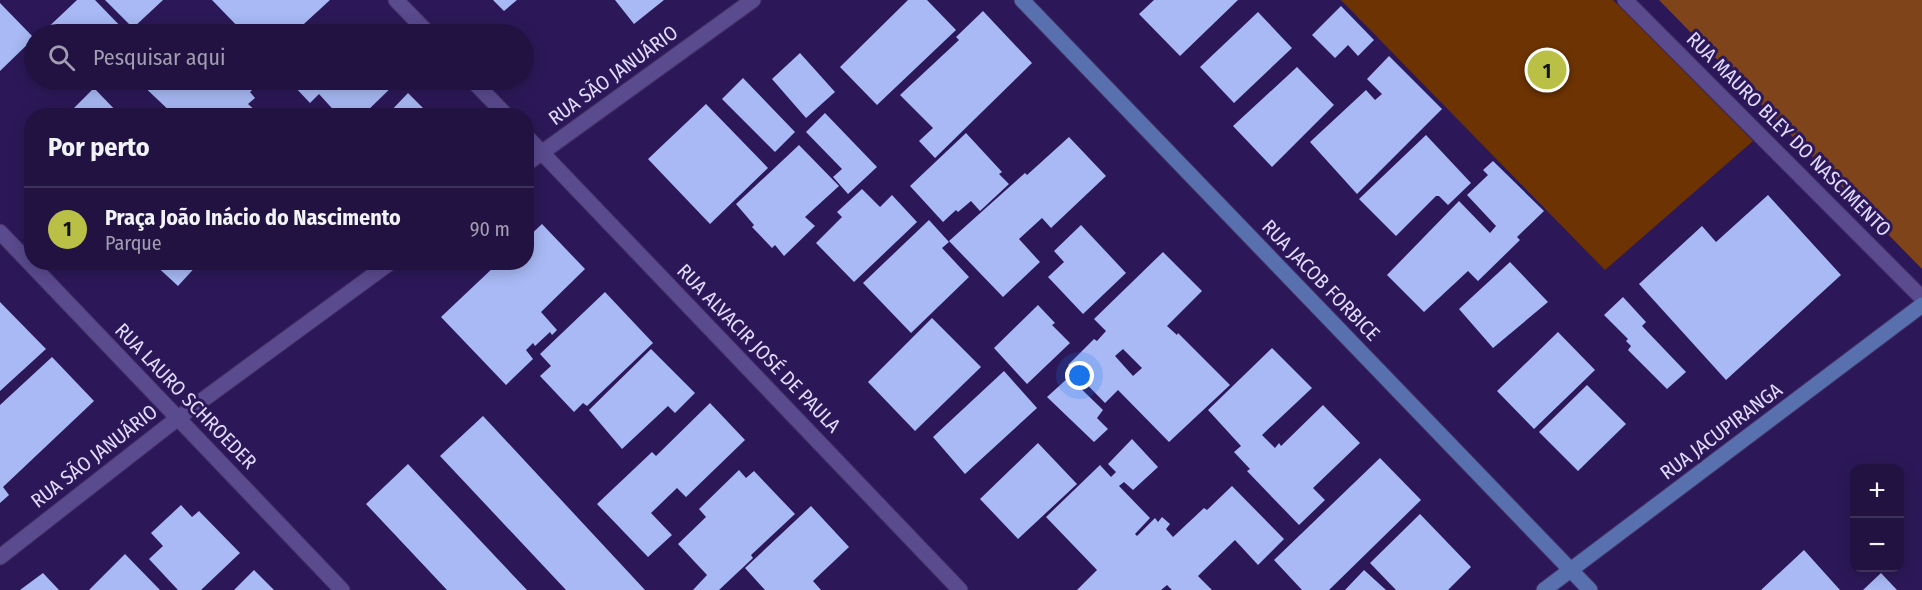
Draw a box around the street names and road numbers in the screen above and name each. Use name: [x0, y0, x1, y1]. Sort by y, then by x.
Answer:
street label: RUA SÃO JANUÁRIO: [544, 20, 682, 130]
street label: RUA MAURO BLEY DO NASCIMENTO: [1682, 27, 1896, 241]
street label: RUA JACOB FORBICE: [1257, 215, 1385, 345]
street label: RUA ALVACIR JOSÉ DE PAULA: [672, 259, 846, 438]
street label: RUA LAURO SCHROEDER: [110, 318, 262, 474]
street label: RUA JACUPIRANGA: [1655, 377, 1787, 485]
street label: RUA SÃO JANUÁRIO: [26, 399, 162, 513]

